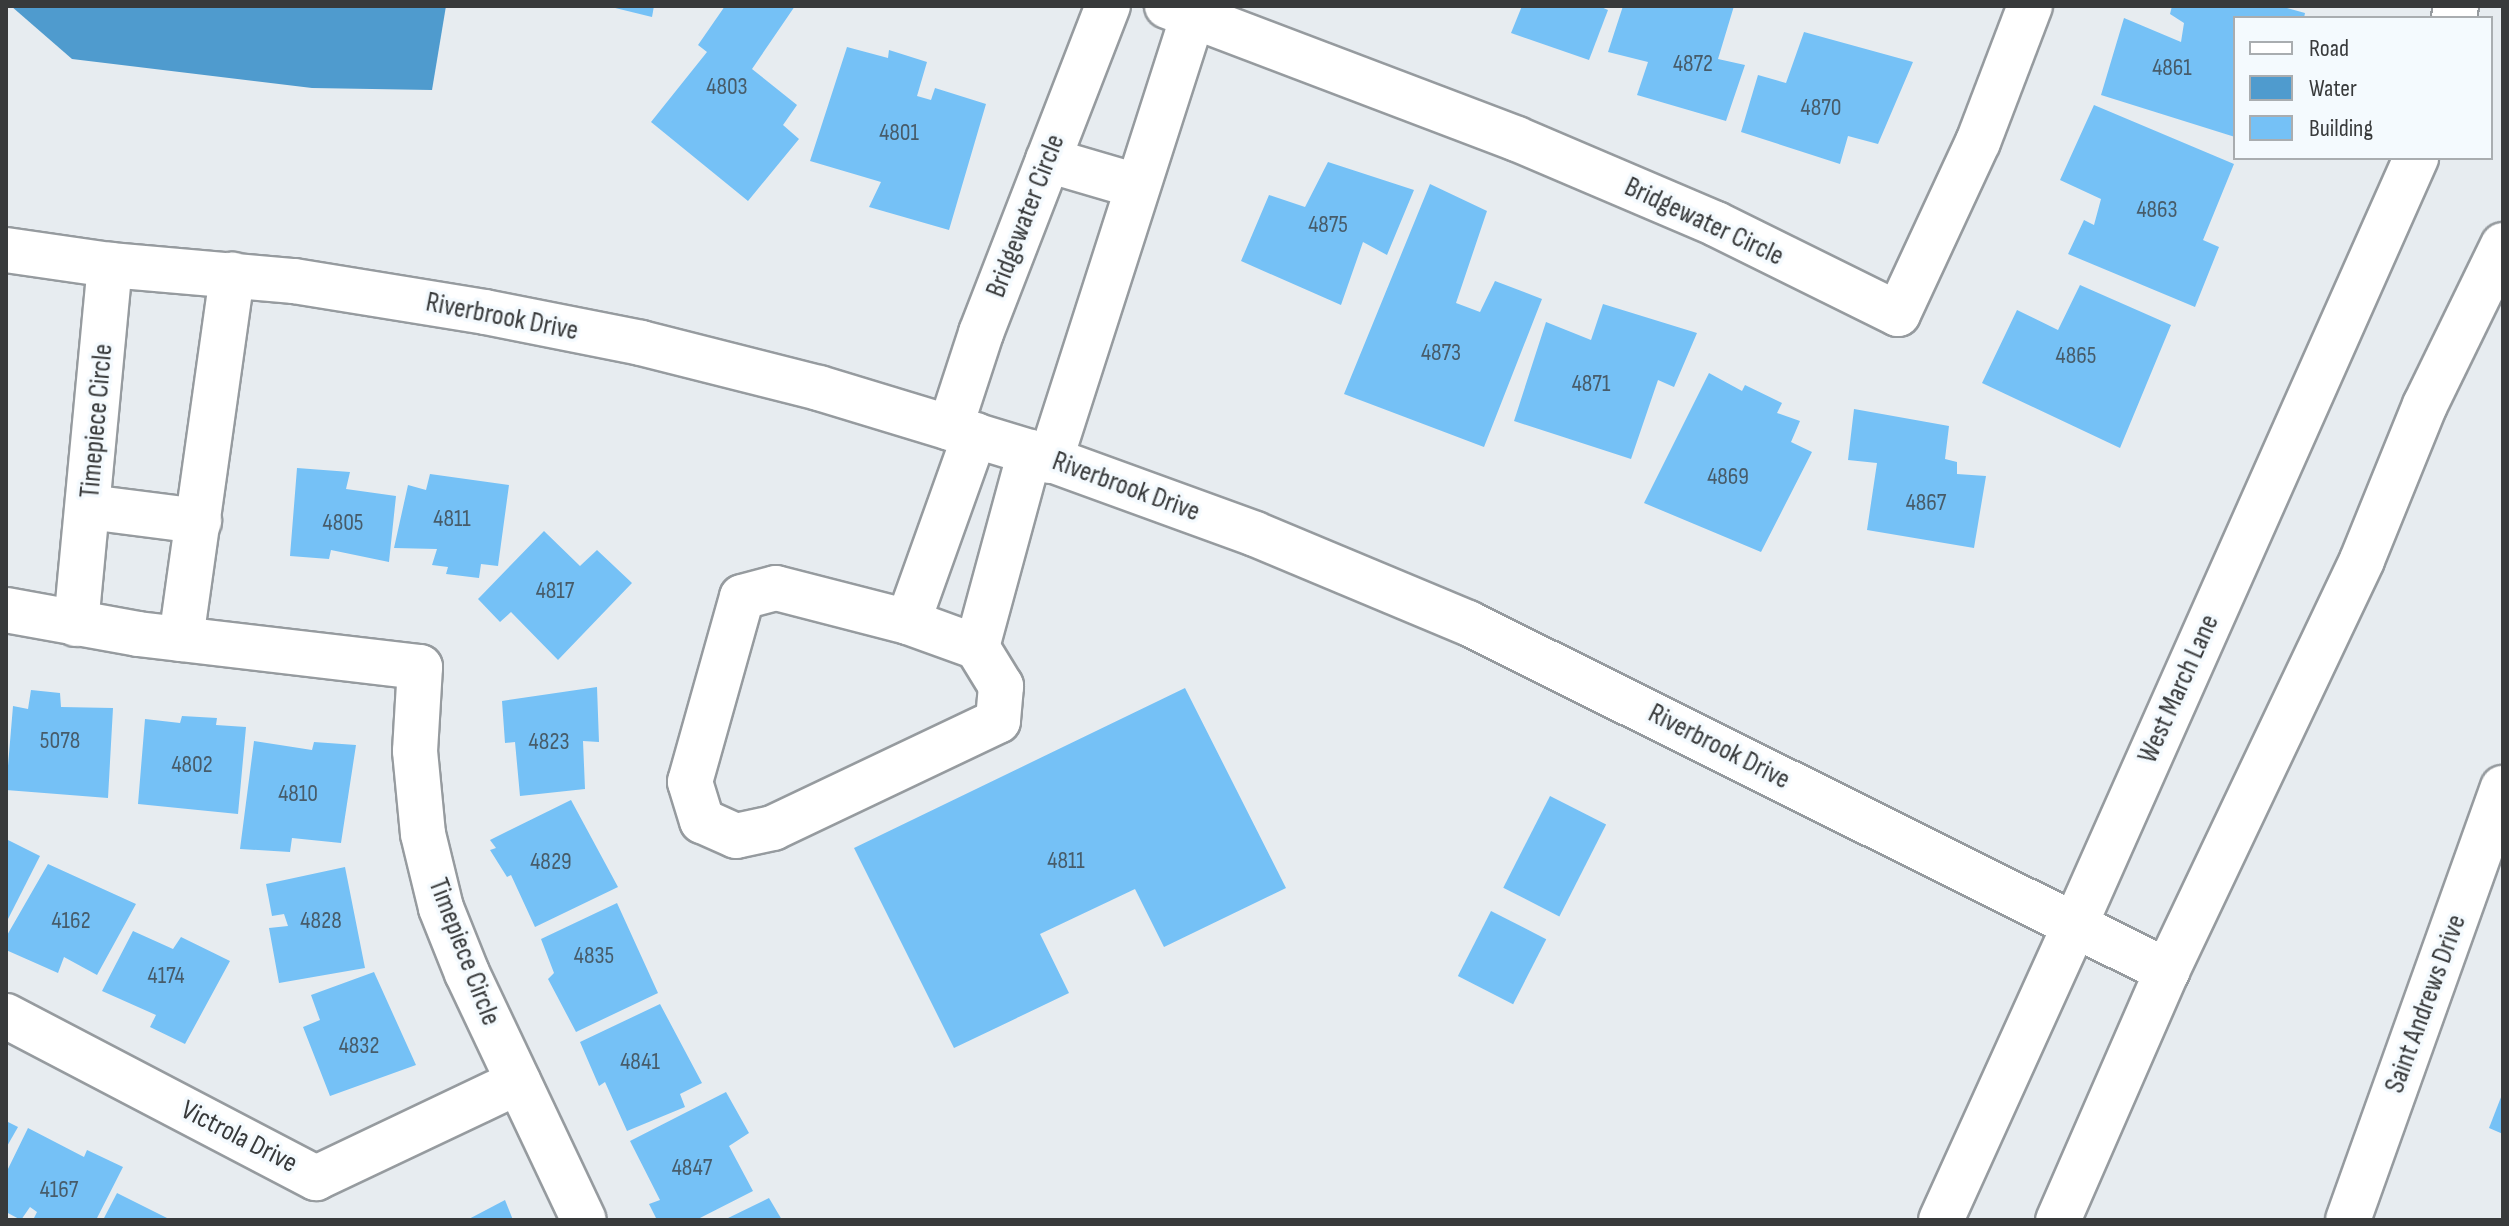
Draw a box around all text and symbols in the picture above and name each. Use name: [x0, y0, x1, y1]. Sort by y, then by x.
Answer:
legend: [2233, 16, 2493, 160]
text: Road: [2309, 34, 2349, 63]
house number: 4872: [1673, 50, 1713, 78]
house number: 4861: [2152, 54, 2192, 82]
house number: 4803: [706, 73, 748, 101]
text: Water: [2309, 74, 2357, 103]
house number: 4870: [1801, 94, 1841, 122]
text: Building: [2309, 114, 2373, 143]
house number: 4801: [879, 119, 919, 147]
street label: Bridgewater Circle: [980, 130, 1072, 302]
street label: Bridgewater Circle: [1619, 170, 1789, 274]
house number: 4863: [2136, 196, 2178, 224]
house number: 4875: [1308, 211, 1348, 239]
street label: Riverbrook Drive: [423, 286, 581, 348]
house number: 4873: [1421, 339, 1461, 367]
street label: Timepiece Circle: [74, 342, 120, 500]
house number: 4865: [2056, 342, 2096, 370]
house number: 4871: [1572, 370, 1610, 398]
street label: Riverbrook Drive: [1048, 445, 1204, 529]
house number: 4869: [1707, 463, 1749, 491]
house number: 4867: [1906, 489, 1946, 517]
house number: 4811: [433, 505, 471, 533]
house number: 4805: [323, 509, 363, 537]
house number: 4817: [536, 577, 574, 605]
street label: West March Lane: [2131, 610, 2227, 768]
street label: Riverbrook Drive: [1643, 697, 1795, 797]
house number: 5078: [40, 727, 80, 755]
house number: 4823: [529, 728, 569, 756]
house number: 4802: [171, 751, 213, 779]
house number: 4810: [278, 780, 318, 808]
house number: 4811: [1047, 847, 1085, 875]
house number: 4829: [530, 848, 572, 876]
street label: Timepiece Circle: [421, 874, 507, 1030]
house number: 4162: [51, 907, 91, 935]
house number: 4828: [300, 907, 342, 935]
street label: Saint Andrews Drive: [2378, 910, 2474, 1098]
house number: 4835: [574, 942, 614, 970]
house number: 4174: [148, 962, 184, 990]
house number: 4832: [339, 1032, 379, 1060]
house number: 4841: [620, 1048, 660, 1076]
street label: Victrola Drive: [175, 1093, 303, 1181]
house number: 4847: [672, 1154, 712, 1182]
house number: 4167: [40, 1176, 78, 1204]

